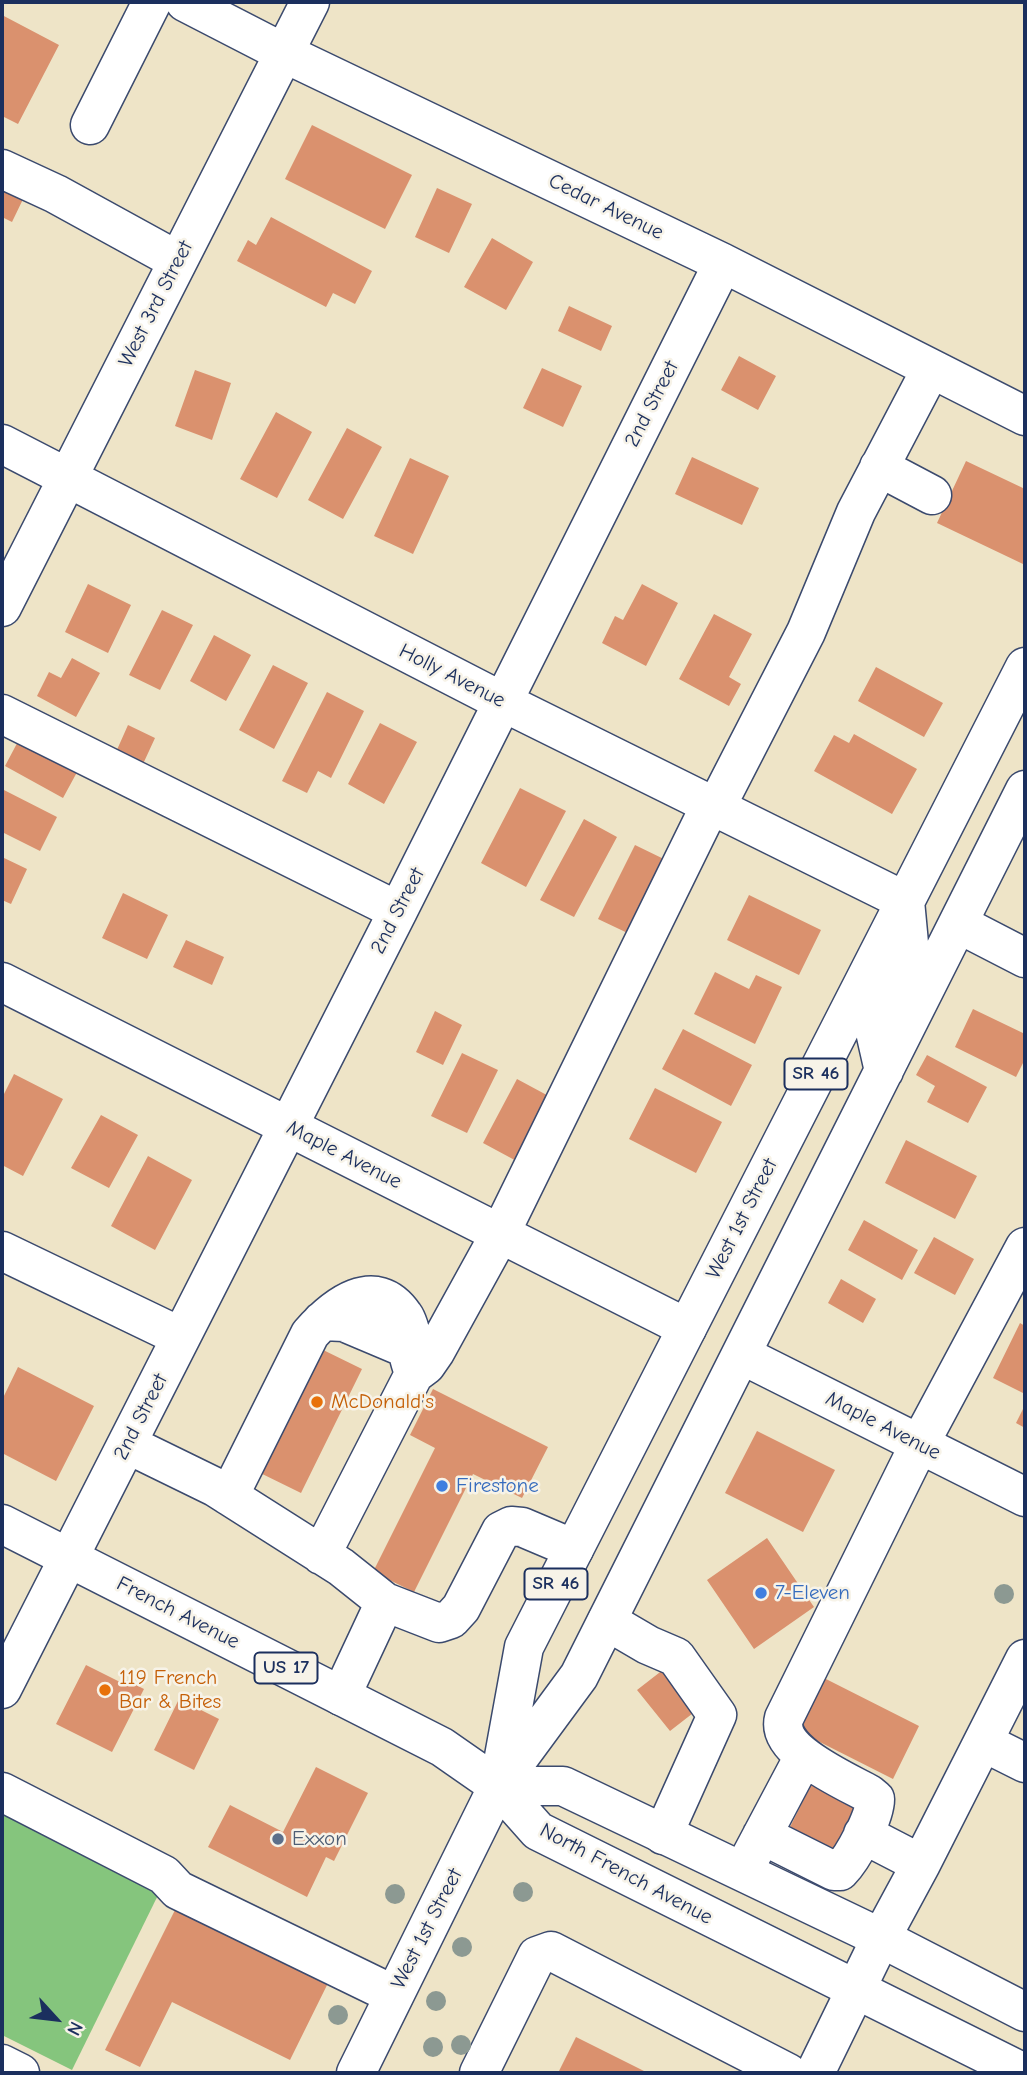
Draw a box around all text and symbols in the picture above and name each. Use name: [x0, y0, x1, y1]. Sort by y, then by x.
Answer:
street label: Cedar Avenue: [544, 168, 668, 246]
street label: West 3rd Street: [113, 237, 199, 371]
street label: 2nd Street: [620, 357, 684, 451]
street label: Holly Avenue: [395, 638, 509, 714]
street label: 2nd Street: [366, 864, 430, 958]
road number: SR 46: [784, 1058, 848, 1090]
street label: Maple Avenue: [282, 1115, 406, 1195]
street label: West 1st Street: [701, 1155, 783, 1283]
street label: 2nd Street: [109, 1370, 173, 1464]
street label: Maple Avenue: [821, 1386, 945, 1466]
place label: McDonald's: [331, 1389, 434, 1415]
marker: McDonald's: [309, 1394, 325, 1410]
place label: Firestone: [456, 1473, 539, 1499]
marker: Firestone: [434, 1478, 450, 1494]
road number: SR 46: [524, 1568, 588, 1600]
street label: French Avenue: [112, 1571, 244, 1655]
place label: 7-Eleven: [775, 1580, 850, 1606]
marker: 7-Eleven: [753, 1585, 769, 1601]
road number: US 17: [254, 1652, 318, 1684]
place label: 119 French Bar & Bites: [119, 1665, 221, 1715]
marker: 119 French Bar & Bites: [97, 1682, 113, 1698]
street label: North French Avenue: [535, 1818, 717, 1930]
place label: Exxon: [292, 1826, 347, 1852]
marker: Exxon: [270, 1831, 286, 1847]
street label: West 1st Street: [386, 1865, 468, 1993]
north arrow: [21, 1984, 91, 2054]
text: N: [62, 2018, 87, 2039]

